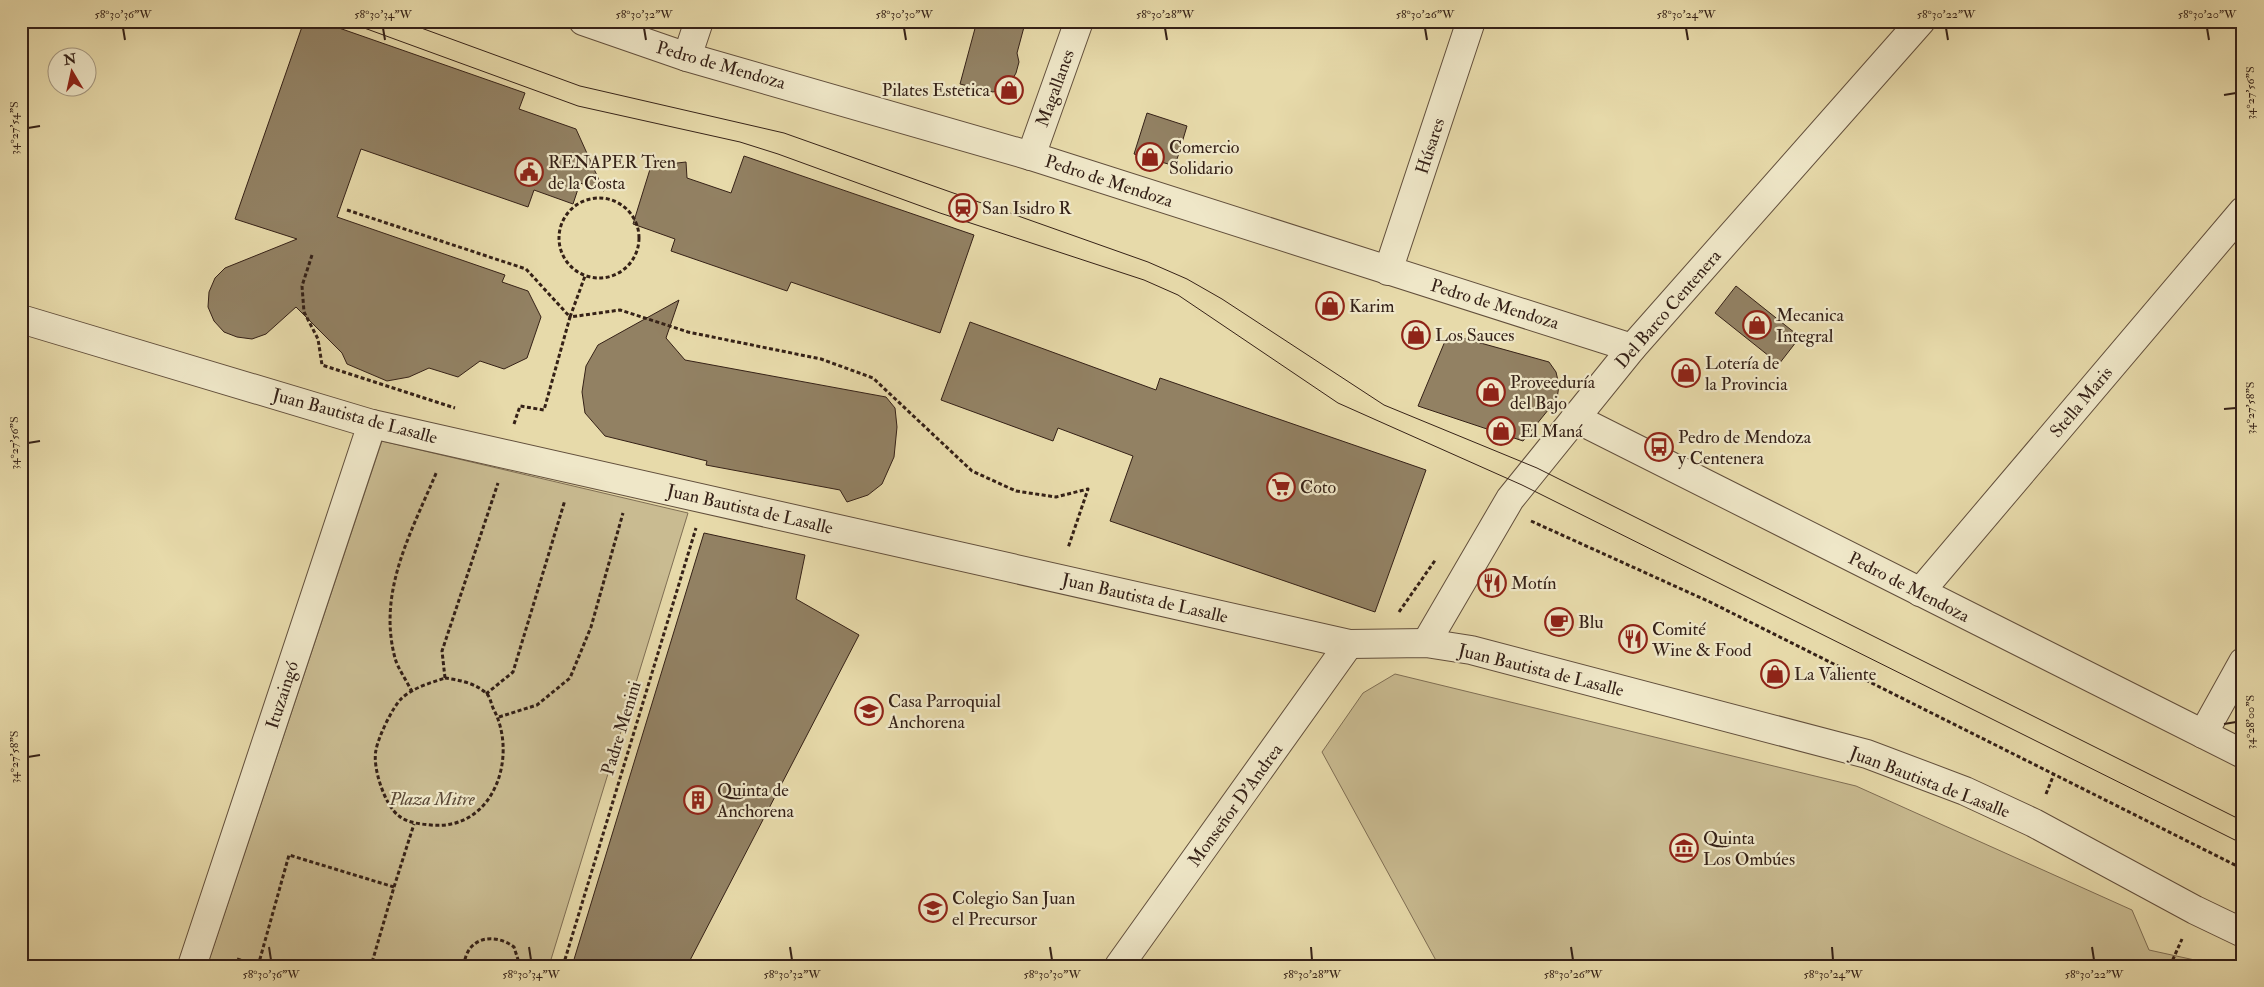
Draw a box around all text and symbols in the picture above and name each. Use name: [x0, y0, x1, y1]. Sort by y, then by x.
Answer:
text: 58°30'36"W: [94, 7, 152, 22]
text: 58°30'34"W: [354, 7, 413, 22]
text: 58°30'32"W: [615, 7, 673, 22]
text: 58°30'30"W: [875, 7, 933, 22]
text: 58°30'28"W: [1136, 7, 1195, 22]
text: 58°30'26"W: [1396, 7, 1455, 22]
text: 58°30'24"W: [1657, 7, 1716, 22]
text: 58°30'22"W: [1917, 7, 1976, 22]
text: 58°30'20"W: [2178, 7, 2237, 22]
street label: Pedro de Mendoza: [654, 36, 789, 95]
street label: Magallanes: [1031, 46, 1080, 130]
north arrow: [48, 48, 98, 98]
text: N: [62, 50, 78, 69]
text: 34°27'56"S: [2243, 66, 2258, 120]
shop icon: Pilates Estetica: [994, 75, 1024, 105]
place label: Pilates Estetica: [882, 79, 991, 102]
text: 34°27'54"S: [7, 101, 22, 155]
street label: Húsares: [1411, 115, 1450, 177]
place label: Comercio Solidario: [1169, 136, 1240, 180]
shop icon: Comercio Solidario: [1135, 142, 1165, 172]
street label: Pedro de Mendoza: [1042, 150, 1176, 213]
place label: RENAPER Tren de la Costa: [548, 151, 676, 195]
public building icon: RENAPER Tren de la Costa: [514, 157, 544, 187]
station icon: San Isidro R: [948, 193, 978, 223]
place label: San Isidro R: [982, 197, 1073, 220]
street label: Del Barco Centenera: [1610, 245, 1727, 374]
street label: Pedro de Mendoza: [1428, 274, 1562, 335]
shop icon: Karim: [1315, 291, 1345, 321]
place label: Karim: [1349, 295, 1394, 318]
place label: Mecanica Integral: [1776, 304, 1845, 348]
shop icon: Mecanica Integral: [1742, 310, 1772, 340]
shop icon: Los Sauces: [1401, 320, 1431, 350]
place label: Los Sauces: [1435, 324, 1514, 347]
place label: Lotería de la Provincia: [1705, 352, 1788, 396]
shop icon: Lotería de la Provincia: [1671, 358, 1701, 388]
street label: Stella Maris: [2045, 362, 2118, 443]
place label: Proveeduría del Bajo: [1510, 371, 1596, 415]
shop icon: Proveeduría del Bajo: [1476, 377, 1506, 407]
text: 34°27'58"S: [2243, 382, 2258, 434]
street label: Juan Bautista de Lasalle: [269, 383, 440, 450]
text: 34°27'56"S: [7, 416, 22, 470]
shop icon: El Maná: [1486, 416, 1516, 446]
place label: El Maná: [1520, 420, 1583, 443]
place label: Pedro de Mendoza y Centenera: [1678, 426, 1812, 470]
bus stop icon: Pedro de Mendoza y Centenera: [1644, 432, 1674, 462]
supermarket icon: Coto: [1266, 472, 1296, 502]
place label: Coto: [1300, 476, 1337, 499]
street label: Juan Bautista de Lasalle: [664, 479, 836, 540]
street label: Pedro de Mendoza: [1844, 547, 1974, 628]
street label: Juan Bautista de Lasalle: [1059, 568, 1231, 629]
restaurant icon: Motín: [1477, 568, 1507, 598]
place label: Motín: [1511, 572, 1557, 595]
cafe icon: Blu: [1544, 607, 1574, 637]
place label: Blu: [1578, 611, 1604, 634]
place label: Comité Wine & Food: [1651, 618, 1752, 662]
restaurant icon: Comité Wine & Food: [1618, 624, 1648, 654]
street label: Juan Bautista de Lasalle: [1455, 639, 1627, 702]
street label: Ituzaingó: [261, 658, 304, 732]
shop icon: La Valiente: [1760, 659, 1790, 689]
place label: La Valiente: [1794, 663, 1877, 686]
street label: Padre Menini: [596, 678, 647, 778]
place label: Casa Parroquial Anchorena: [887, 690, 1001, 734]
text: 34°28'00"S: [2243, 695, 2258, 749]
school or university icon: Casa Parroquial Anchorena: [854, 696, 884, 726]
text: 34°27'58"S: [7, 731, 22, 783]
street label: Monseñor D'Andrea: [1183, 739, 1288, 871]
street label: Juan Bautista de Lasalle: [1845, 741, 2014, 824]
place label: Quinta de Anchorena: [716, 779, 794, 823]
building icon: Quinta de Anchorena: [683, 785, 713, 815]
park label: Plaza Mitre: [388, 788, 476, 811]
place label: Quinta Los Ombúes: [1703, 827, 1795, 871]
museum icon: Quinta Los Ombúes: [1669, 833, 1699, 863]
place label: Colegio San Juan el Precursor: [952, 887, 1075, 931]
school or university icon: Colegio San Juan el Precursor: [918, 893, 948, 923]
text: 58°30'36"W: [242, 967, 300, 982]
text: 58°30'34"W: [502, 967, 561, 982]
text: 58°30'32"W: [763, 967, 821, 982]
text: 58°30'30"W: [1023, 967, 1081, 982]
text: 58°30'28"W: [1283, 967, 1342, 982]
text: 58°30'26"W: [1544, 967, 1603, 982]
text: 58°30'24"W: [1804, 967, 1863, 982]
text: 58°30'22"W: [2065, 967, 2124, 982]

